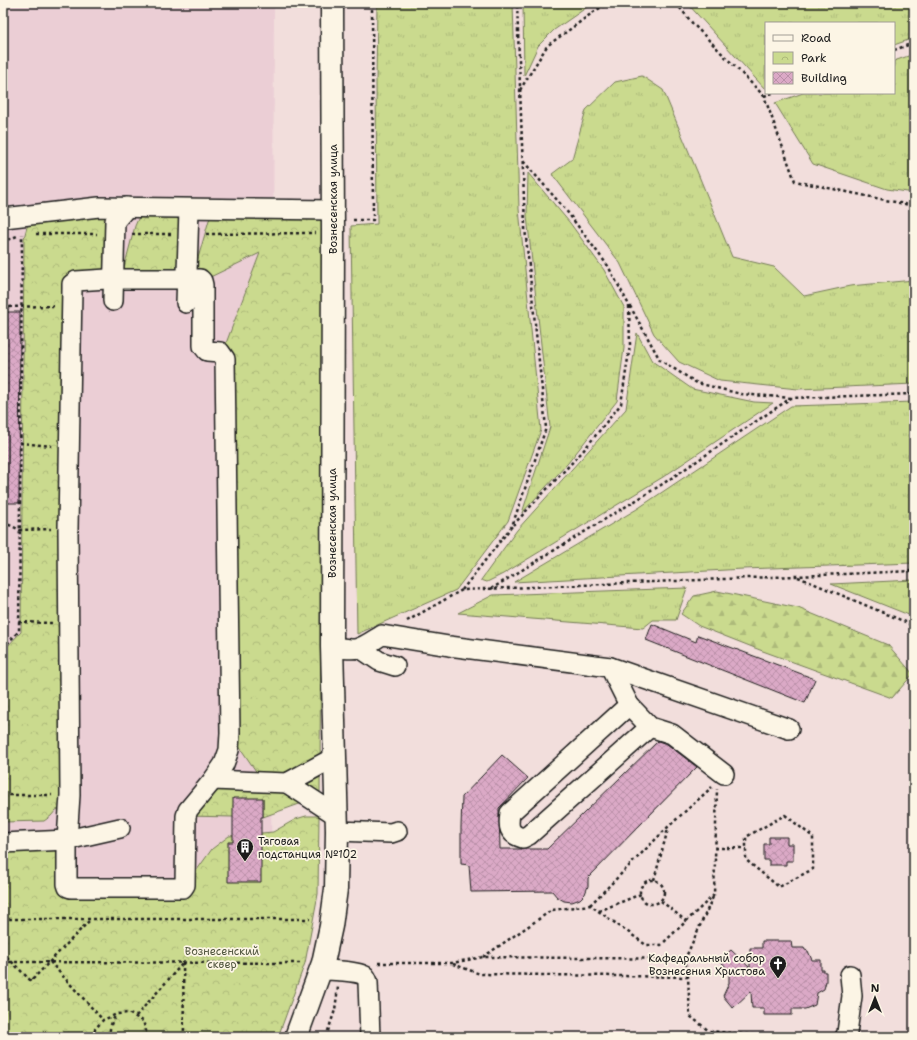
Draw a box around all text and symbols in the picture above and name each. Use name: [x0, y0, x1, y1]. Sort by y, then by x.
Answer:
legend: [765, 22, 895, 94]
text: Road: [801, 30, 832, 46]
text: Park: [801, 50, 827, 66]
text: Building: [801, 70, 847, 86]
street label: Вознесенская улица: [326, 144, 341, 254]
street label: Вознесенская улица: [325, 468, 340, 578]
place label: Тяговая подстанция №102: [258, 834, 357, 862]
building icon: Тяговая подстанция №102: [235, 837, 255, 862]
park label: Вознесенский cквер: [185, 944, 259, 972]
place label: Кафедральный собор Вознесения Христова: [648, 951, 765, 979]
church icon: Кафедральный собор Вознесения Христова: [768, 954, 788, 979]
north arrow: [855, 978, 895, 1018]
text: N: [871, 981, 880, 996]

